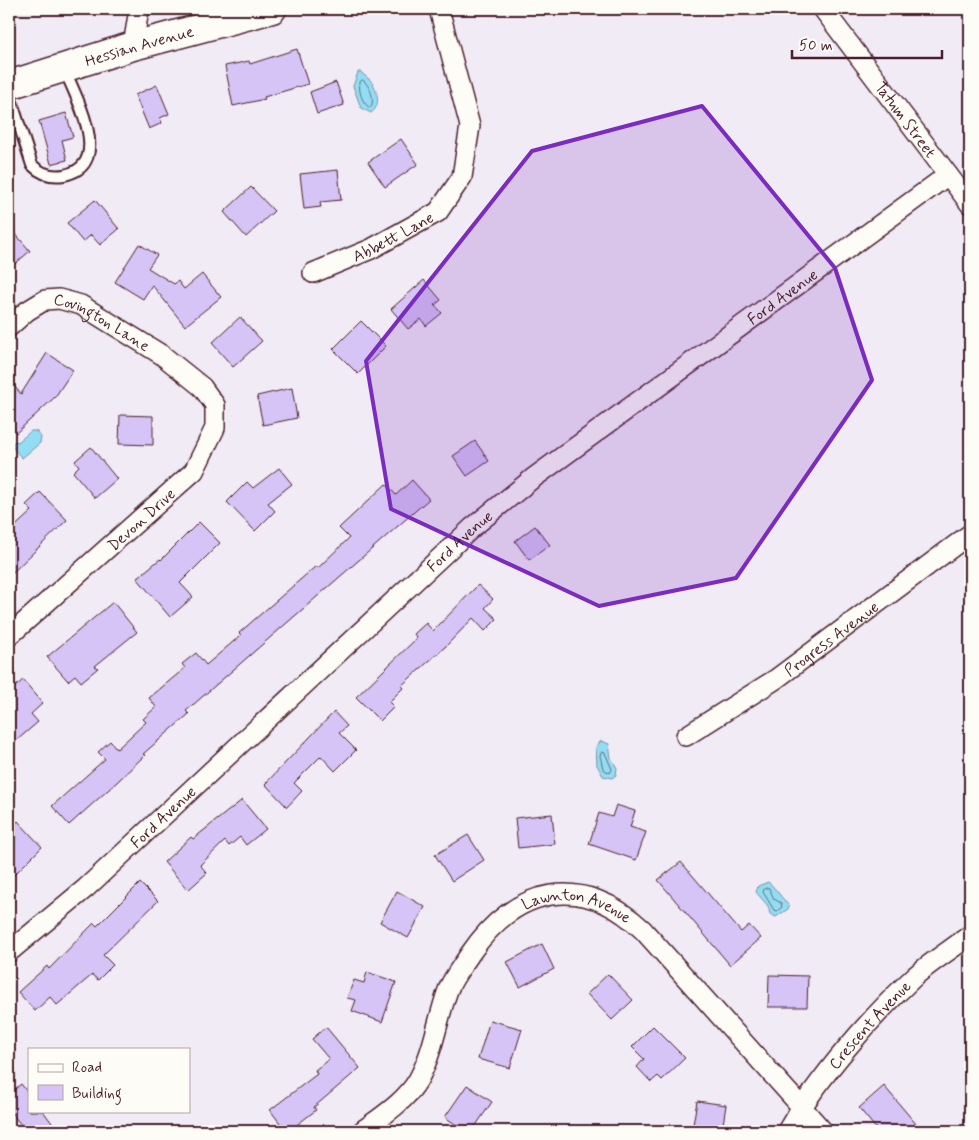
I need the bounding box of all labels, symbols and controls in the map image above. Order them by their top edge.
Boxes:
street label: Hessian Avenue [83,21,196,72]
scale bar [792,28,942,60]
text: 50 m [799,36,833,56]
street label: Tatum Street [869,78,940,162]
street label: Abbett Lane [350,207,438,267]
street label: Ford Avenue [743,265,822,330]
street label: Covington Lane [51,289,154,357]
street label: Devon Drive [104,484,180,556]
street label: Ford Avenue [423,506,498,577]
street label: Progress Avenue [780,597,883,681]
street label: Ford Avenue [126,782,201,853]
street label: Lawnton Avenue [519,885,636,929]
street label: Crescent Avenue [825,976,917,1074]
legend [28,1048,190,1112]
text: Road [72,1058,102,1078]
text: Building [72,1084,122,1105]

